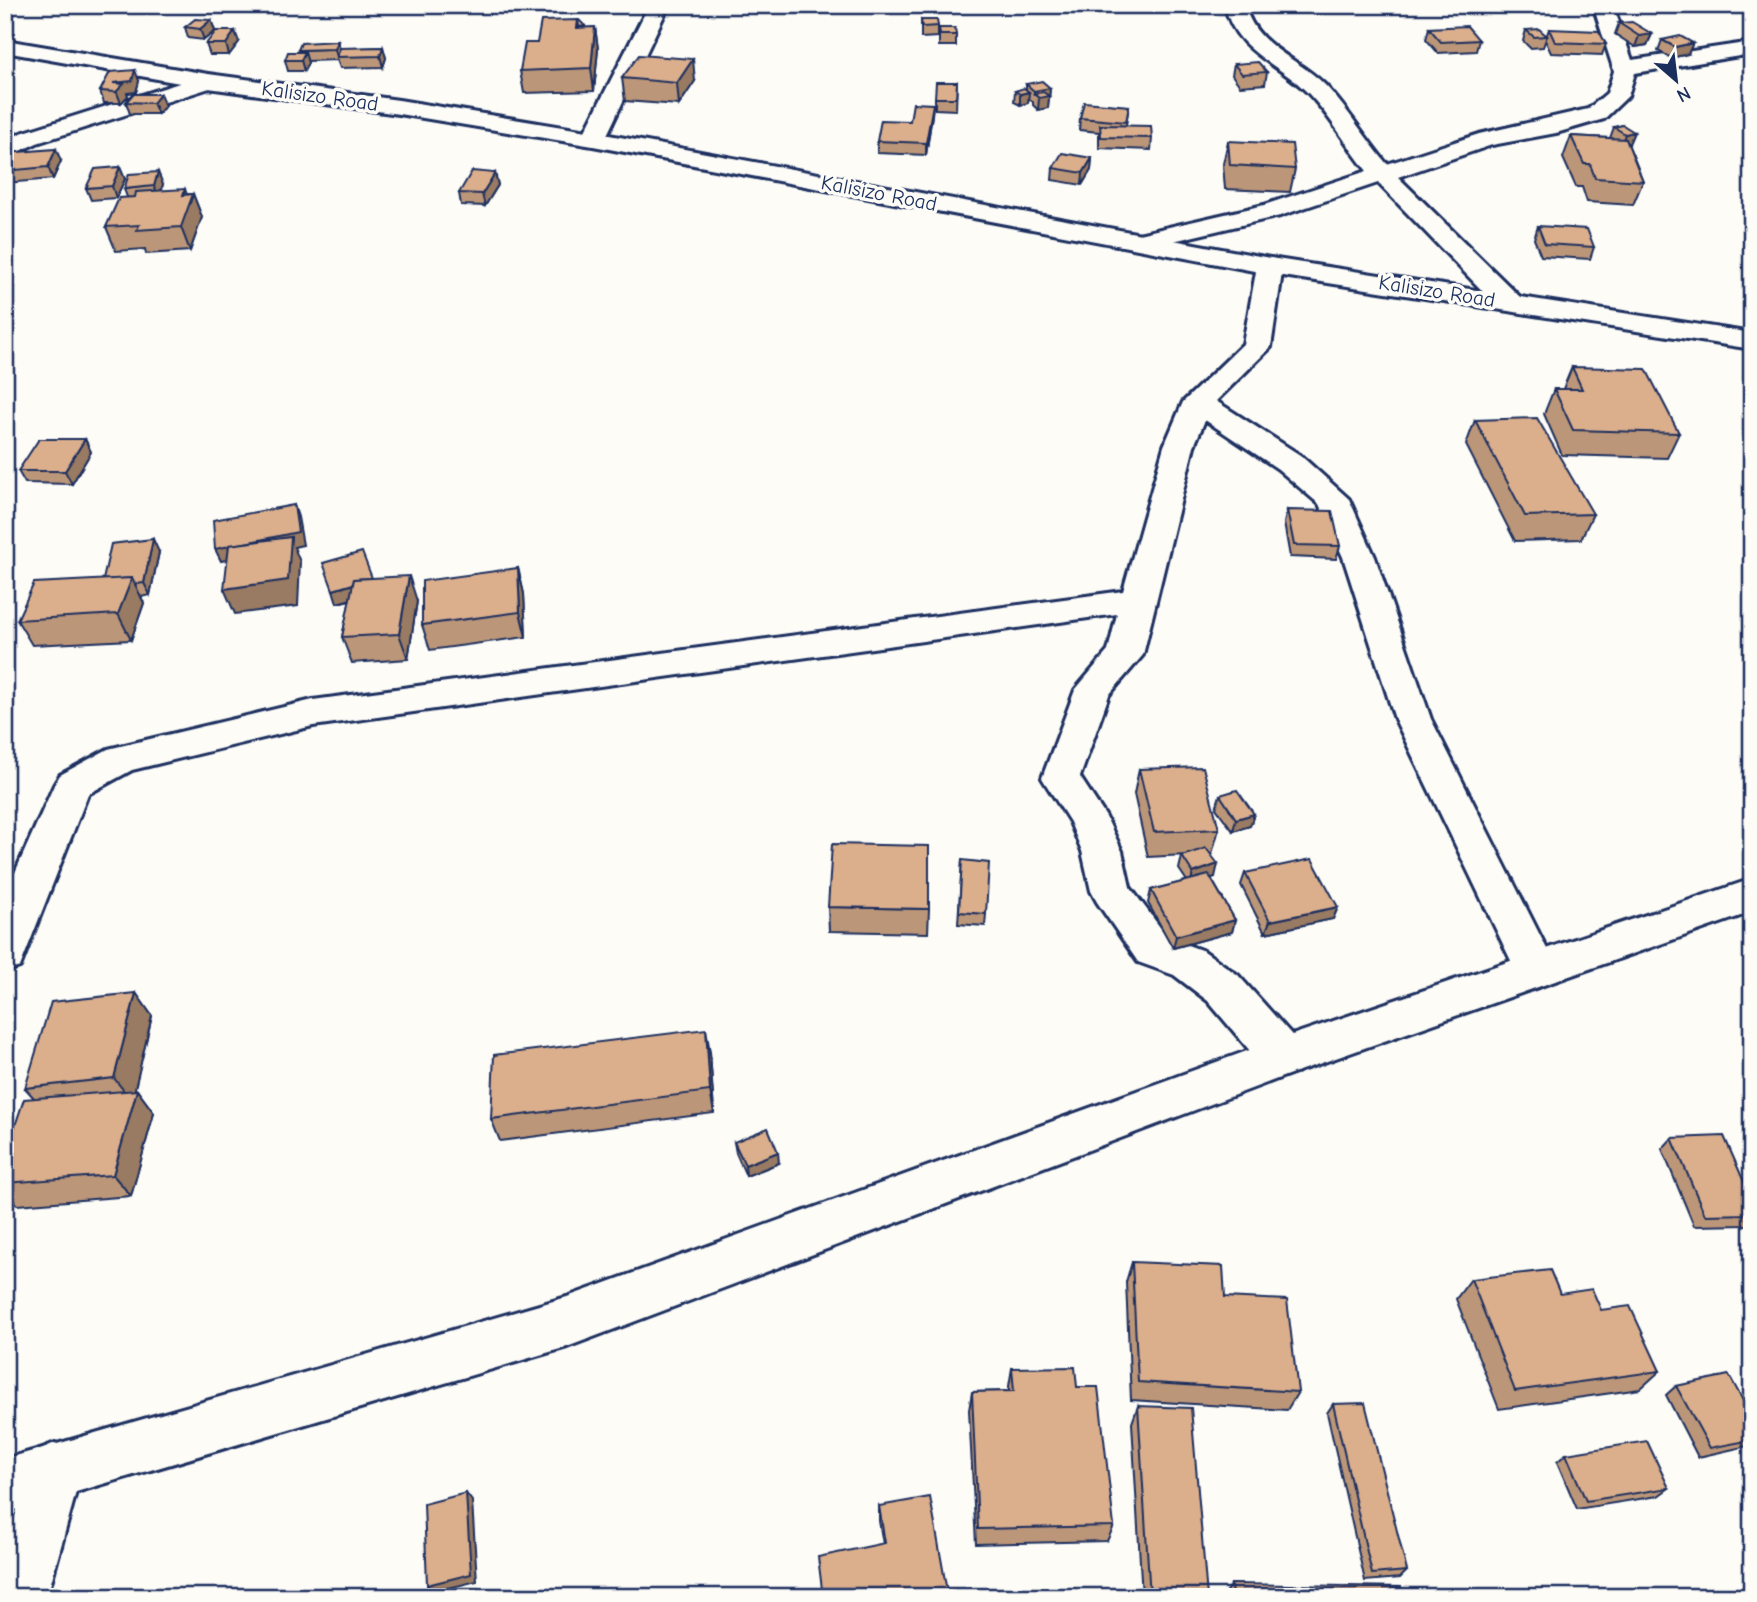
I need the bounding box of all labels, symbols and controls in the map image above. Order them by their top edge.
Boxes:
north arrow [1642,46,1712,116]
street label: Kalisizo Road [260,76,380,116]
text: N [1673,82,1694,107]
street label: Kalisizo Road [819,170,939,216]
street label: Kalisizo Road [1377,270,1497,312]

